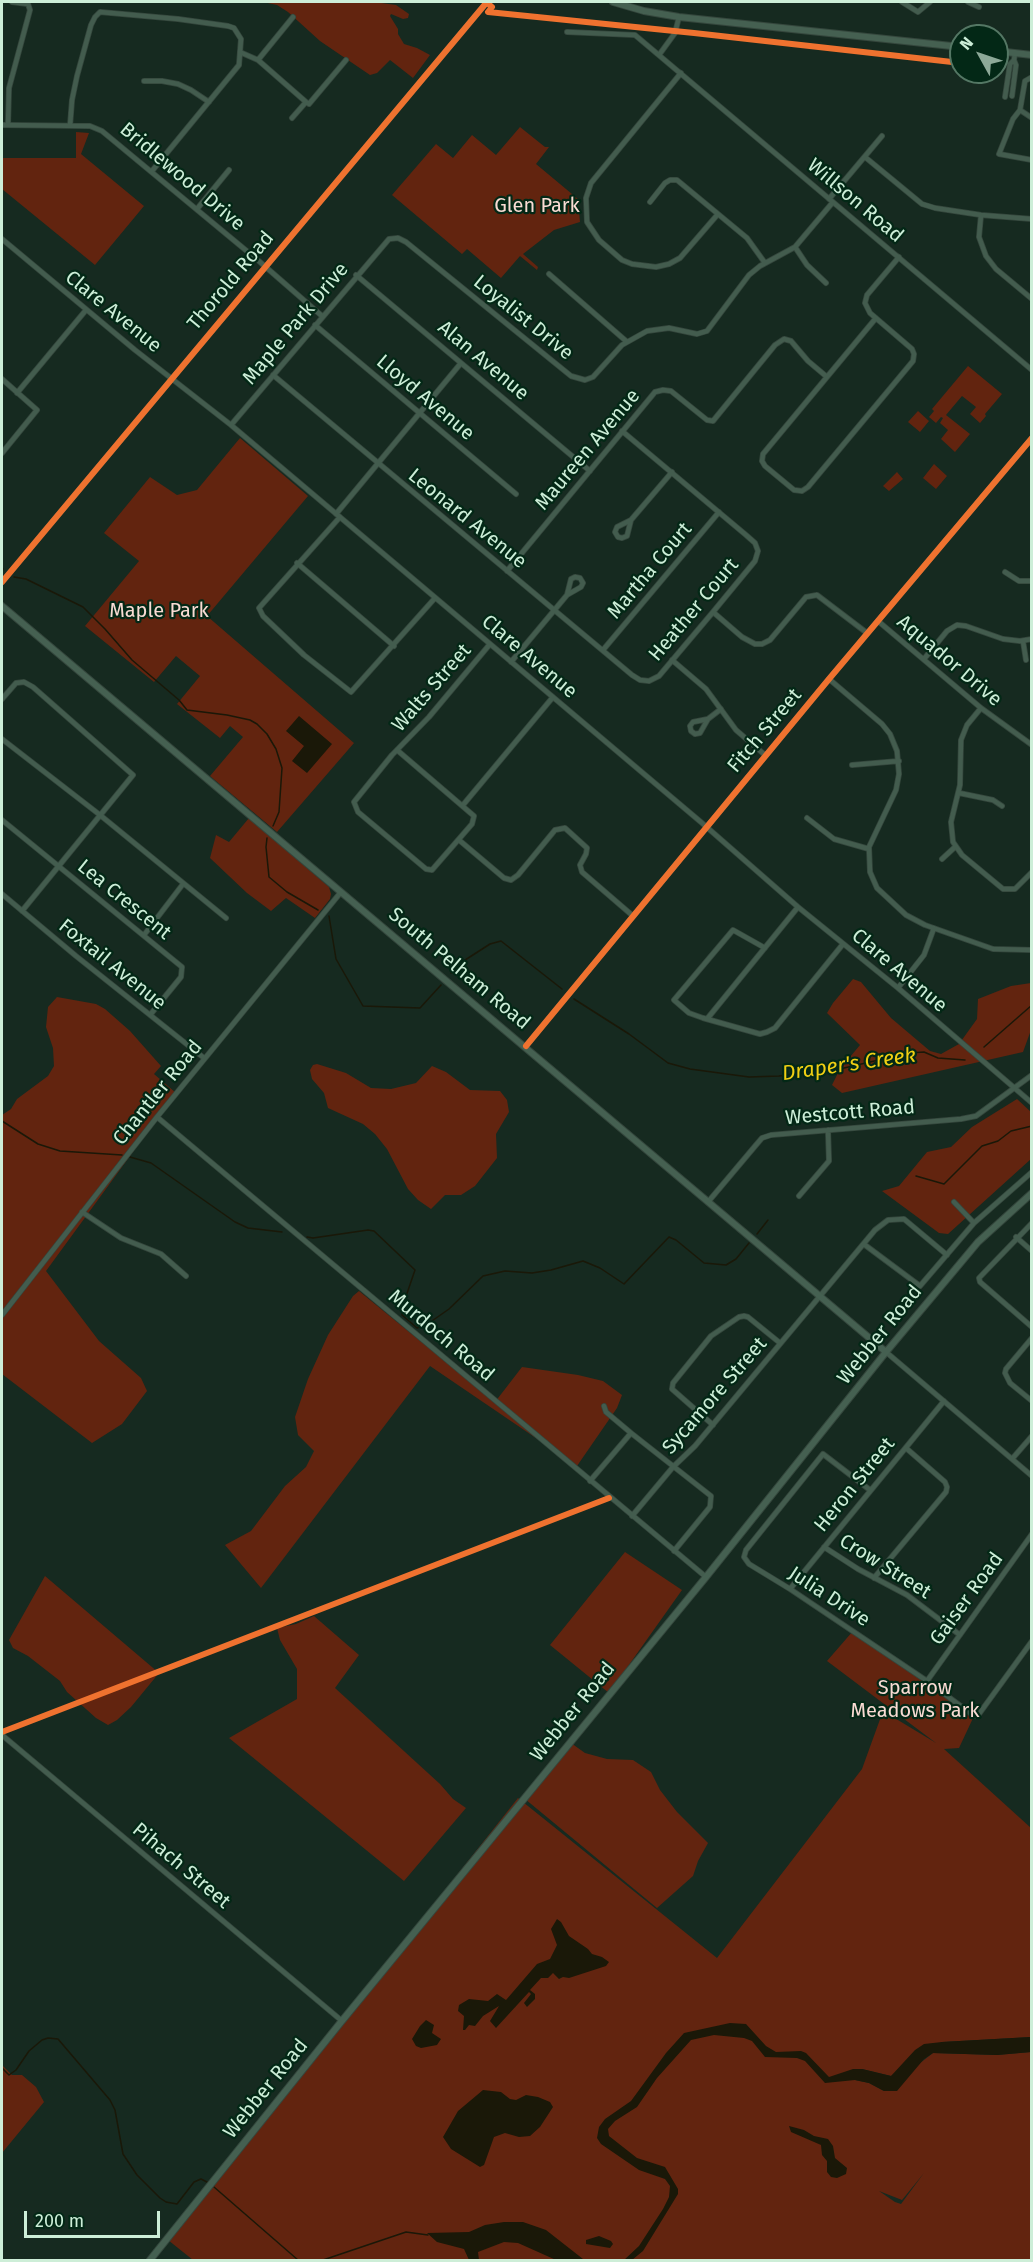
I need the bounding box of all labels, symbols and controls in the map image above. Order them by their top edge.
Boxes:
north arrow [949,24,1009,84]
text: N [956,33,977,54]
street label: Bridlewood Drive [115,118,249,236]
street label: Willson Road [802,154,908,248]
park label: Glen Park [494,194,580,218]
street label: Thorold Road [183,227,279,335]
street label: Maple Park Drive [238,258,354,390]
street label: Clare Avenue [60,266,166,358]
street label: Loyalist Drive [468,270,578,366]
street label: Alan Avenue [433,316,533,406]
street label: Lloyd Avenue [371,350,479,446]
street label: Maureen Avenue [530,385,646,515]
street label: Leonard Avenue [403,464,531,574]
street label: Martha Court [603,518,697,624]
street label: Heather Court [644,554,744,666]
park label: Maple Park [109,599,209,623]
street label: Clare Avenue [476,610,582,704]
street label: Aquador Drive [892,610,1006,712]
street label: Walts Street [387,639,477,737]
street label: Fitch Street [723,684,807,778]
street label: Lea Crescent [72,855,176,945]
street label: South Pelham Road [383,903,535,1035]
street label: Foxtail Avenue [53,914,171,1016]
street label: Clare Avenue [846,924,952,1018]
street label: Chantler Road [108,1036,208,1150]
water label: Draper's Creek [780,1043,918,1087]
street label: Westcott Road [784,1095,916,1131]
street label: Webber Road [833,1280,927,1390]
street label: Murdoch Road [383,1285,499,1387]
street label: Sycamore Street [658,1333,772,1459]
street label: Heron Street [810,1433,900,1537]
street label: Crow Street [835,1529,935,1605]
street label: Gaiser Road [925,1548,1009,1650]
street label: Julia Drive [784,1562,874,1632]
street label: Webber Road [526,1657,620,1767]
park label: Sparrow Meadows Park [850,1676,980,1723]
street label: Pihach Street [127,1818,235,1914]
street label: Webber Road [219,2034,313,2144]
scale bar [27,2199,164,2237]
text: 200 m [35,2210,84,2232]

